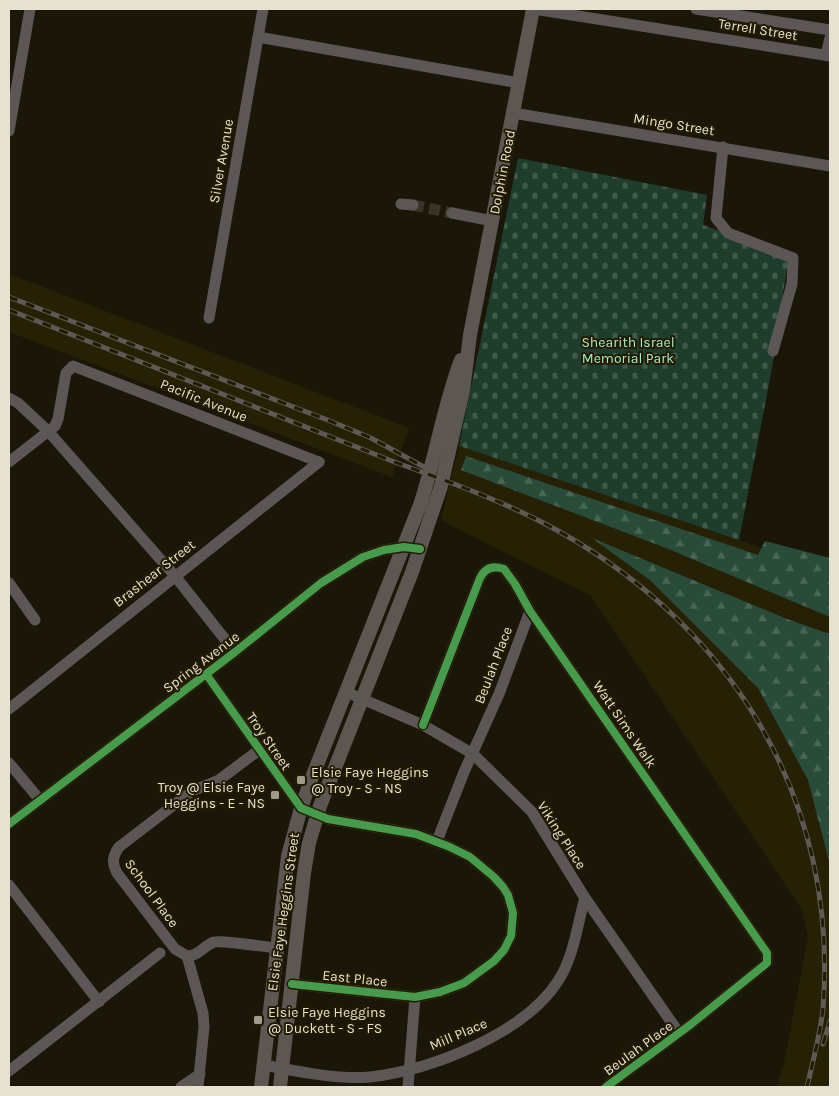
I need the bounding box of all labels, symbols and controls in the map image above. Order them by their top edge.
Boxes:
street label: Terrell Street [717,15,799,44]
street label: Mingo Street [632,110,716,139]
street label: Silver Avenue [206,118,237,205]
street label: Dolphin Road [486,128,519,216]
park label: Shearith Israel Memorial Park [581,334,675,367]
street label: Pacific Avenue [158,375,250,426]
street label: Brashear Street [110,536,199,611]
street label: Beulah Place [471,624,516,706]
street label: Spring Avenue [160,628,243,697]
street label: Watt Sims Walk [589,677,660,771]
street label: Troy Street [242,709,295,774]
place label: Elsie Faye Heggins @ Troy - S - NS [311,764,429,797]
marker: Elsie Faye Heggins @ Troy - S - NS [295,774,307,786]
place label: Troy @ Elsie Faye Heggins - E - NS [158,779,265,812]
marker: Troy @ Elsie Faye Heggins - E - NS [269,789,281,801]
street label: Viking Place [533,798,590,872]
street label: Elsie Faye Heggins Street [264,832,303,992]
street label: School Place [121,856,182,931]
street label: East Place [322,967,388,990]
place label: Elsie Faye Heggins @ Duckett - S - FS [268,1004,386,1037]
marker: Elsie Faye Heggins @ Duckett - S - FS [252,1014,264,1026]
street label: Mill Place [427,1015,490,1054]
street label: Beulah Place [600,1018,676,1079]

